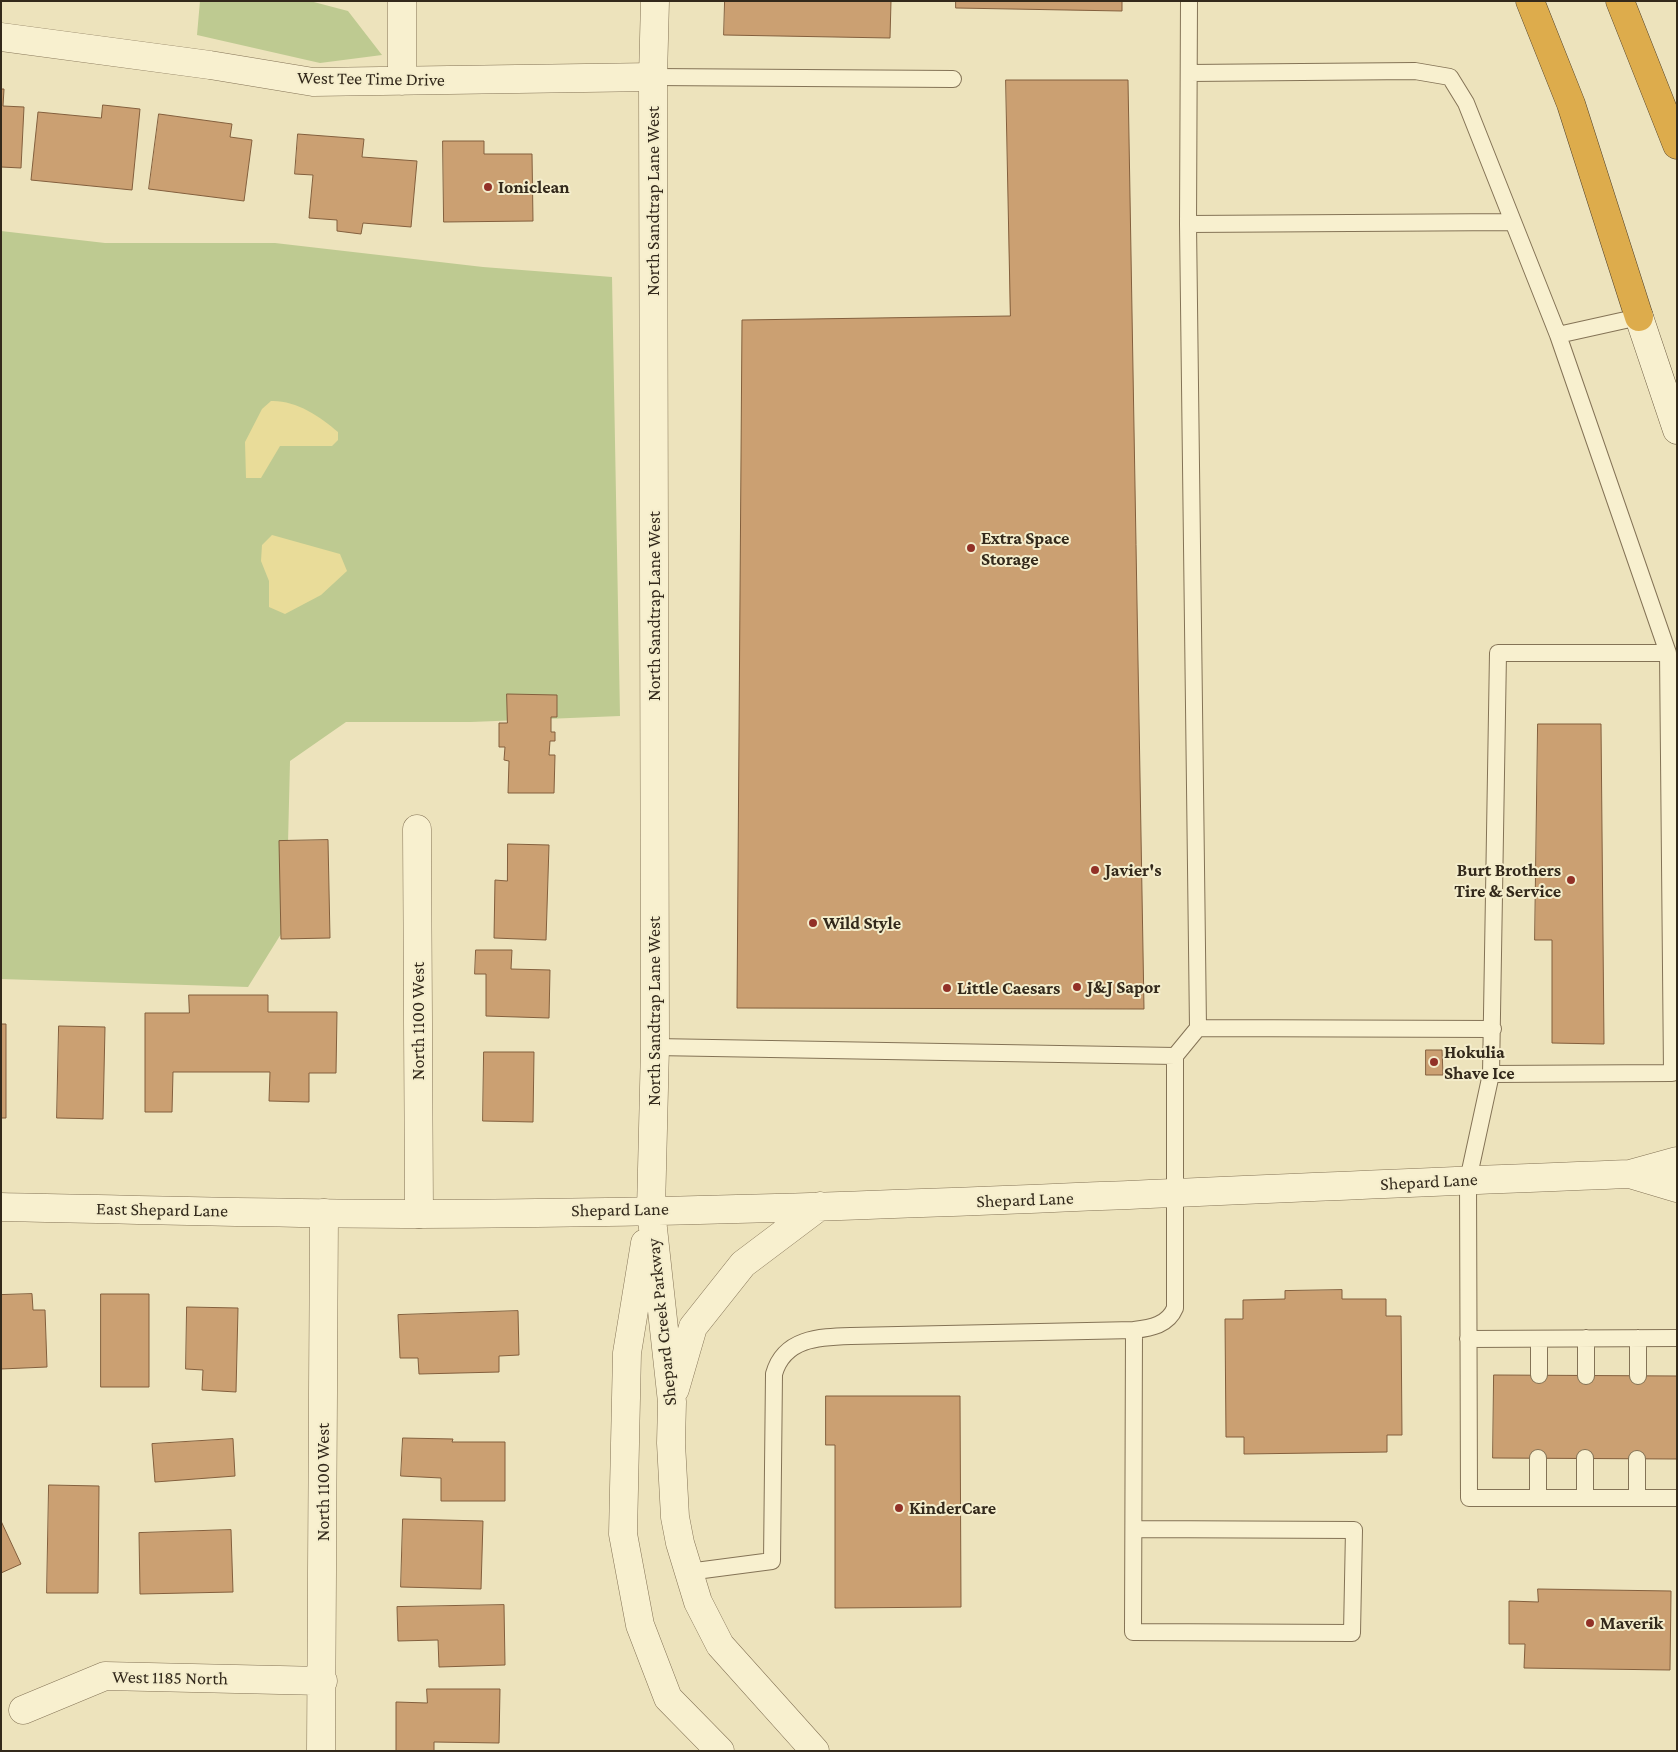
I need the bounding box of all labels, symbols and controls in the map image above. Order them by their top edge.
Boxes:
street label: West Tee Time Drive [297,67,445,91]
street label: North Sandtrap Lane West [642,106,664,296]
place label: Ioniclean [498,176,570,198]
marker: Ioniclean [482,181,494,193]
street label: North Sandtrap Lane West [643,511,665,701]
place label: Extra Space Storage [981,527,1069,570]
marker: Extra Space Storage [965,542,977,554]
place label: Javier's [1105,859,1162,881]
place label: Burt Brothers Tire & Service [1454,859,1561,902]
marker: Javier's [1089,864,1101,876]
marker: Burt Brothers Tire & Service [1565,874,1577,886]
place label: Wild Style [823,912,901,934]
street label: North Sandtrap Lane West [643,916,665,1106]
marker: Wild Style [807,917,819,929]
street label: North 1100 West [407,962,429,1080]
place label: J&J Sapor [1087,976,1160,998]
place label: Little Caesars [957,977,1060,999]
marker: J&J Sapor [1071,981,1083,993]
marker: Little Caesars [941,982,953,994]
place label: Hokulia Shave Ice [1444,1041,1515,1084]
marker: Hokulia Shave Ice [1428,1056,1440,1068]
street label: Shepard Lane [1380,1169,1478,1195]
street label: Shepard Lane [976,1188,1074,1212]
street label: East Shepard Lane [96,1198,228,1222]
street label: Shepard Lane [571,1198,669,1222]
street label: Shepard Creek Parkway [642,1237,682,1407]
street label: North 1100 West [312,1423,334,1541]
place label: KinderCare [909,1497,996,1519]
marker: KinderCare [893,1502,905,1514]
place label: Maverik [1600,1612,1663,1634]
marker: Maverik [1584,1617,1596,1629]
street label: West 1185 North [112,1666,228,1690]

